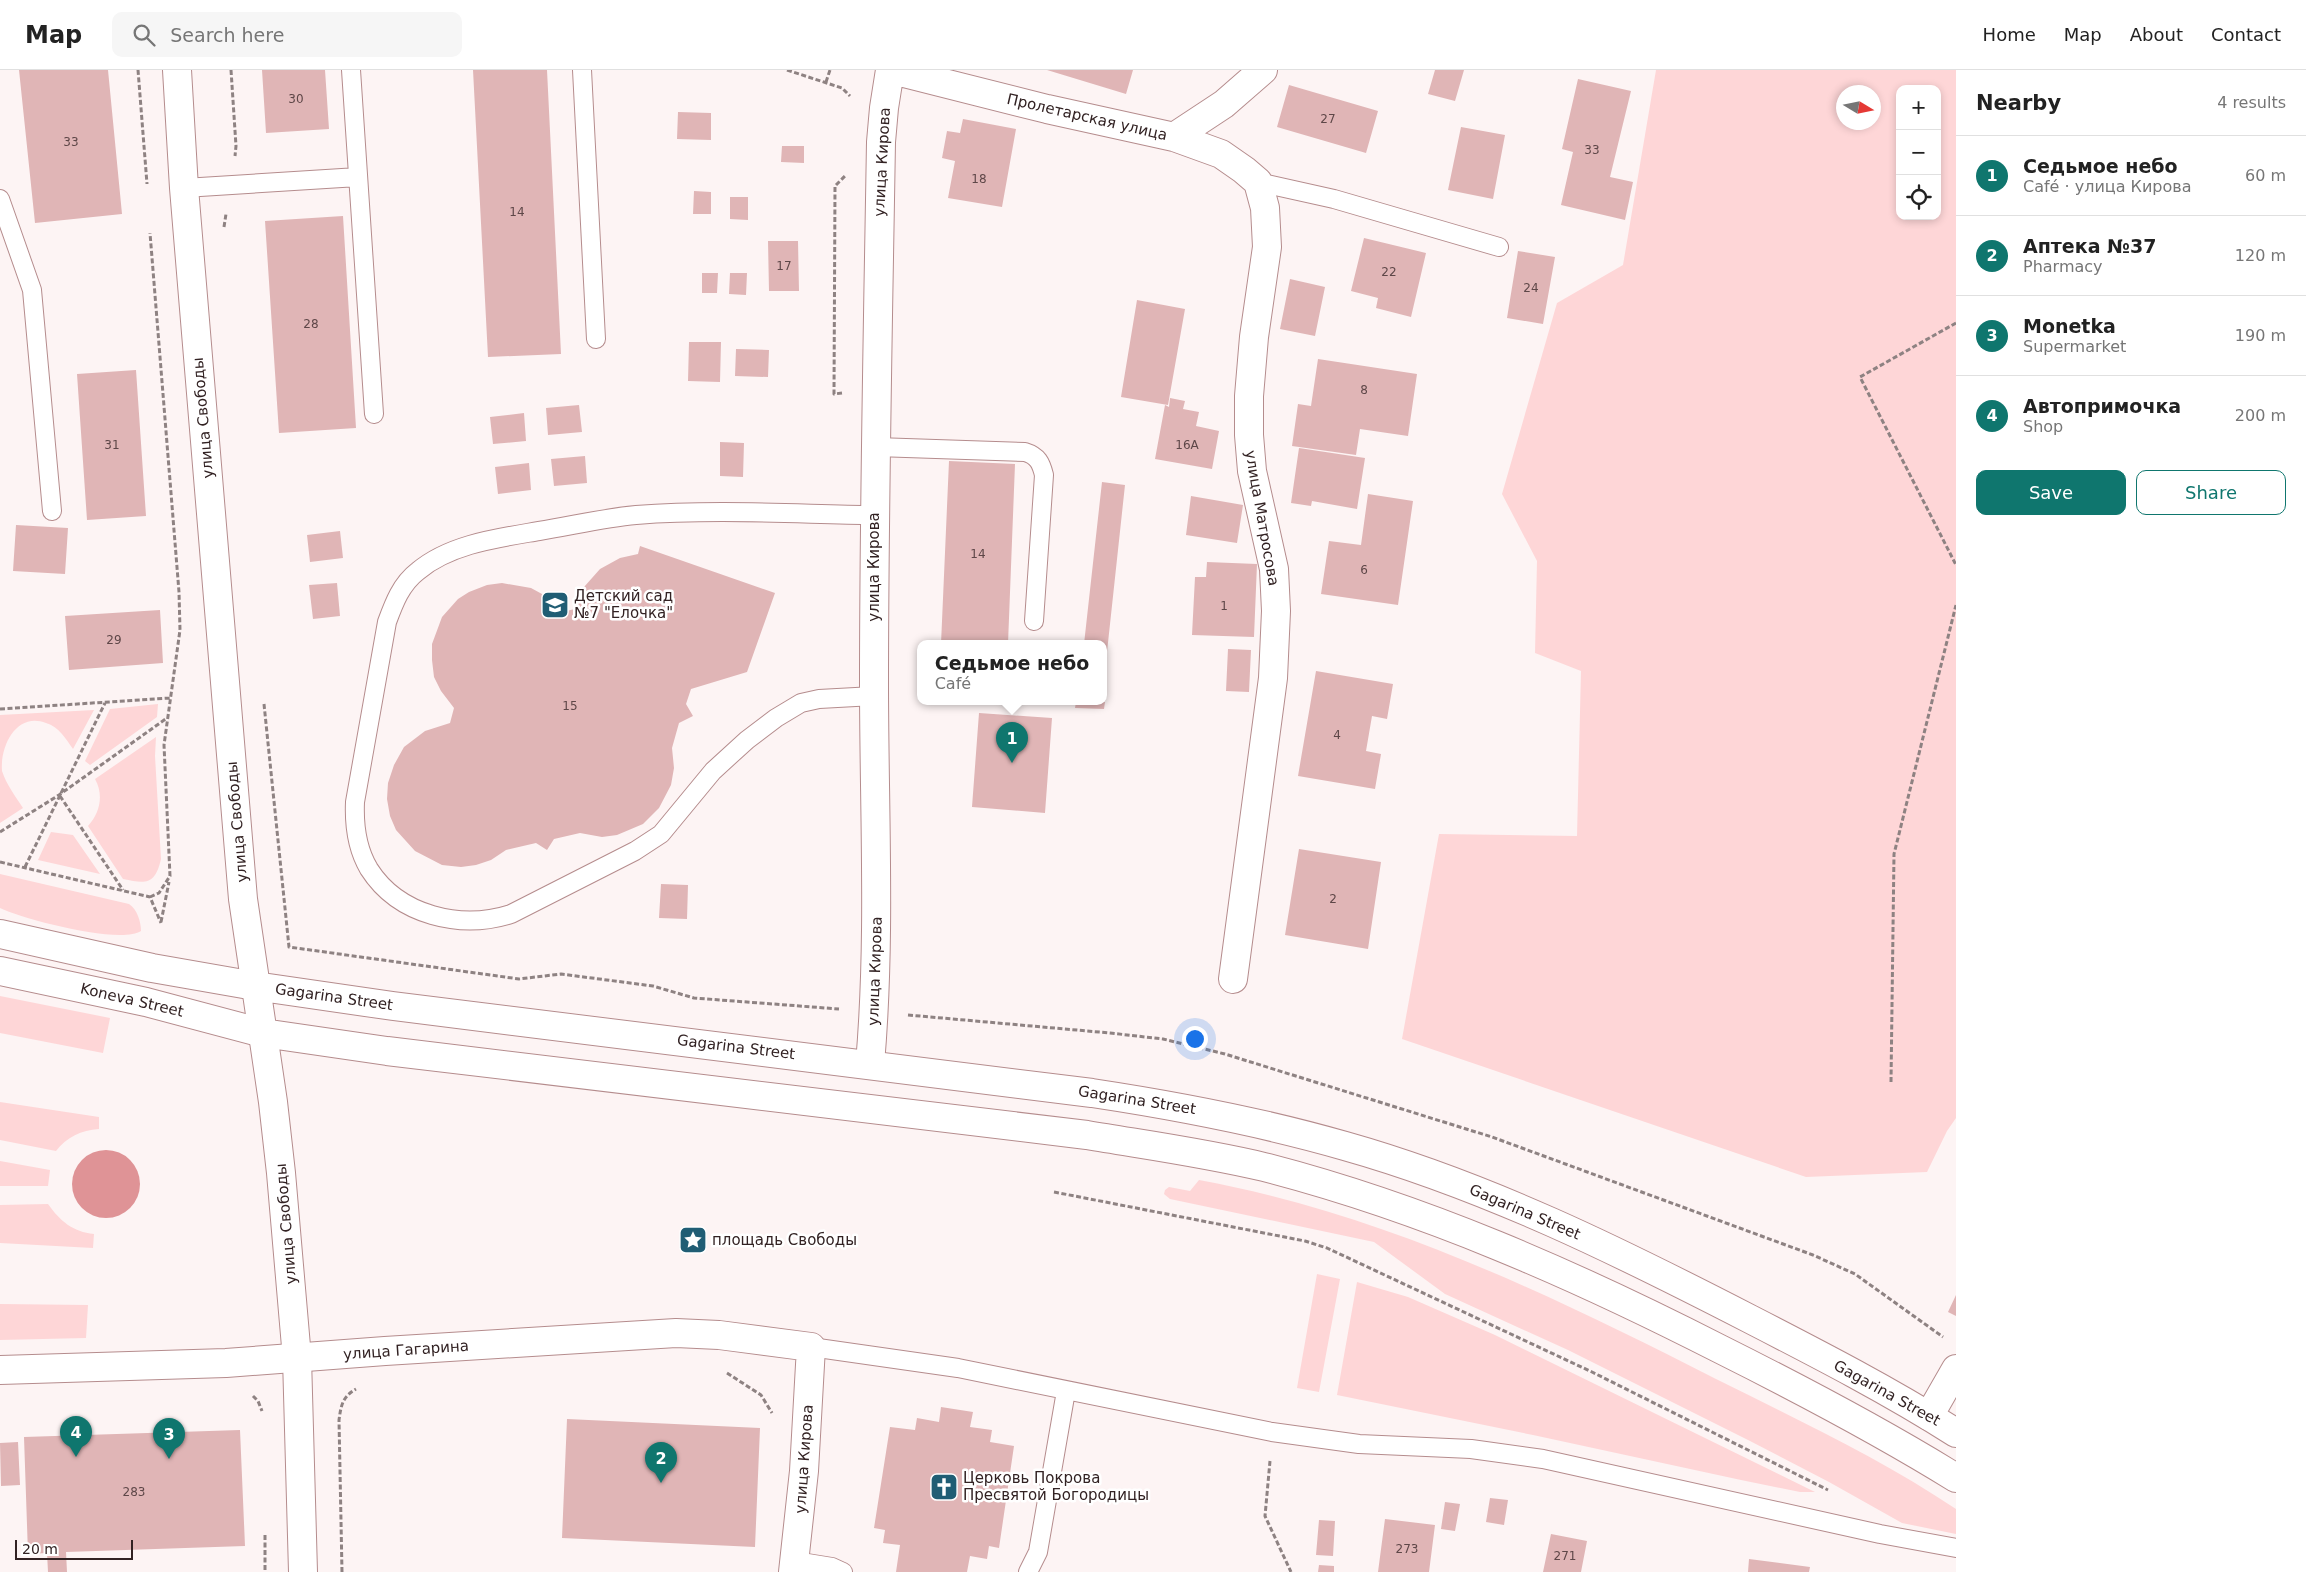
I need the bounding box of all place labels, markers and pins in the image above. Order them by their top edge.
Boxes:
place label: Детский сад №7 "Елочка" [574,587,673,622]
school or university icon: Детский сад №7 "Елочка" [540,590,570,620]
pin: 1 [996,722,1028,763]
place icon: площадь Свободы [678,1225,708,1255]
place label: площадь Свободы [712,1231,857,1249]
pin: 4 [60,1416,92,1457]
pin: 3 [153,1418,185,1459]
pin: 2 [645,1442,677,1483]
place label: Церковь Покрова Пресвятой Богородицы [963,1469,1149,1504]
church icon: Церковь Покрова Пресвятой Богородицы [929,1472,959,1502]

